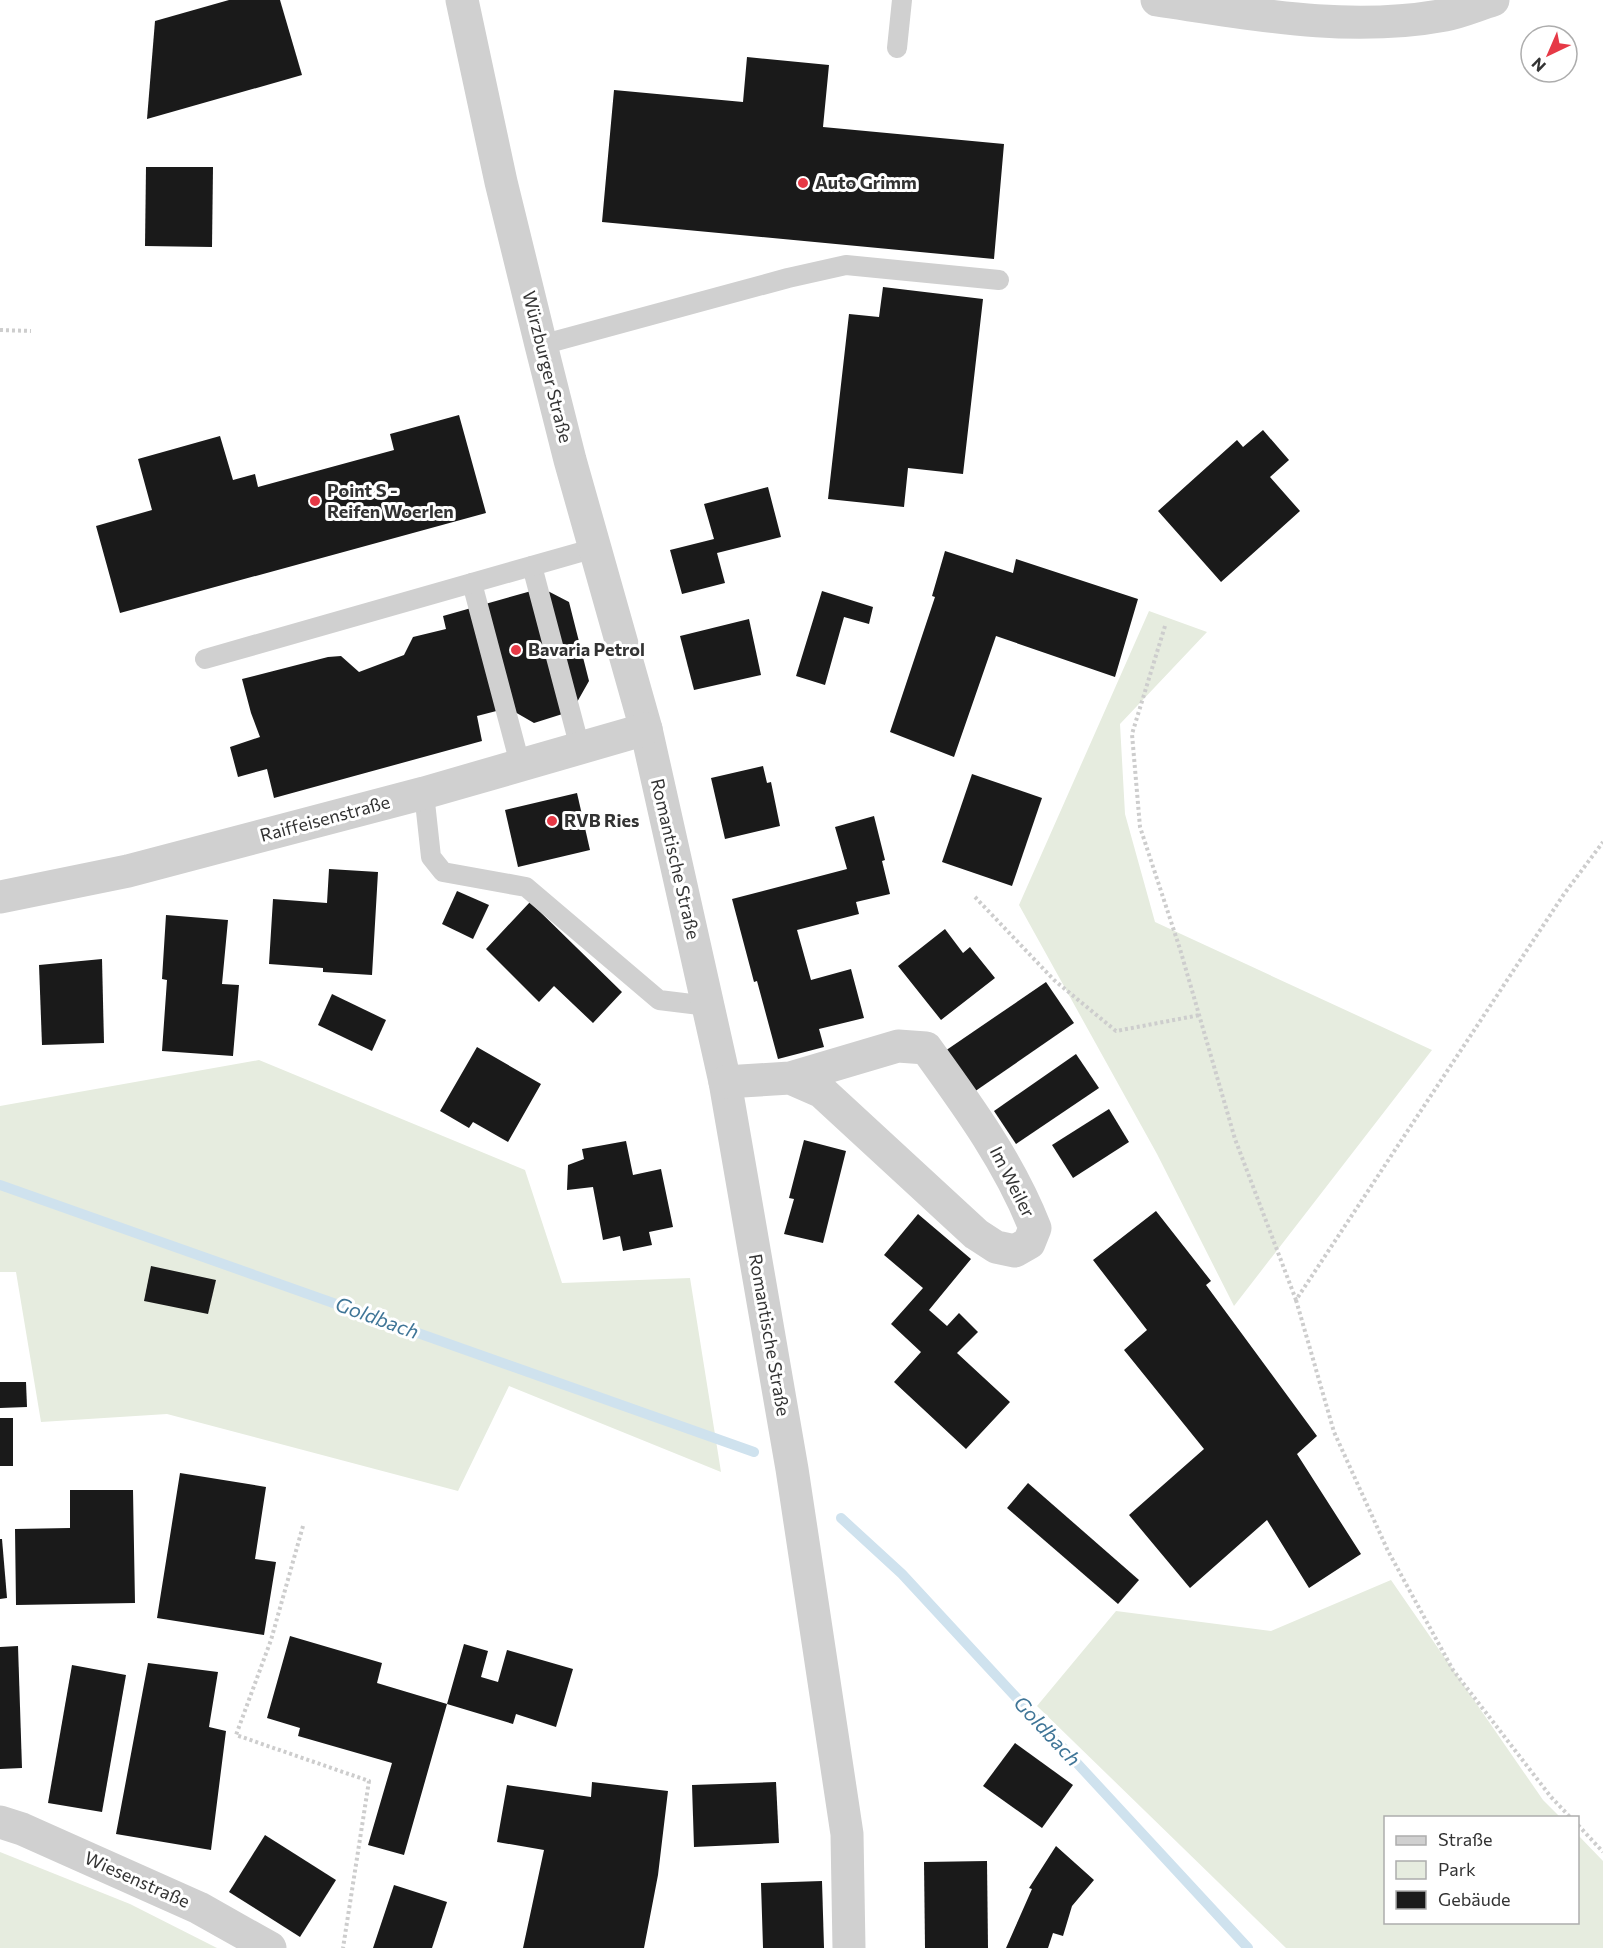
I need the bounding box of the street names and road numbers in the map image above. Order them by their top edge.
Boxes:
street label: Würzburger Straße [518,288,577,445]
street label: Romantische Straße [647,776,705,941]
street label: Raiffeisenstraße [257,790,392,846]
street label: Im Weiler [986,1142,1040,1221]
street label: Romantische Straße [745,1252,795,1418]
street label: Wiesenstraße [81,1846,193,1912]

